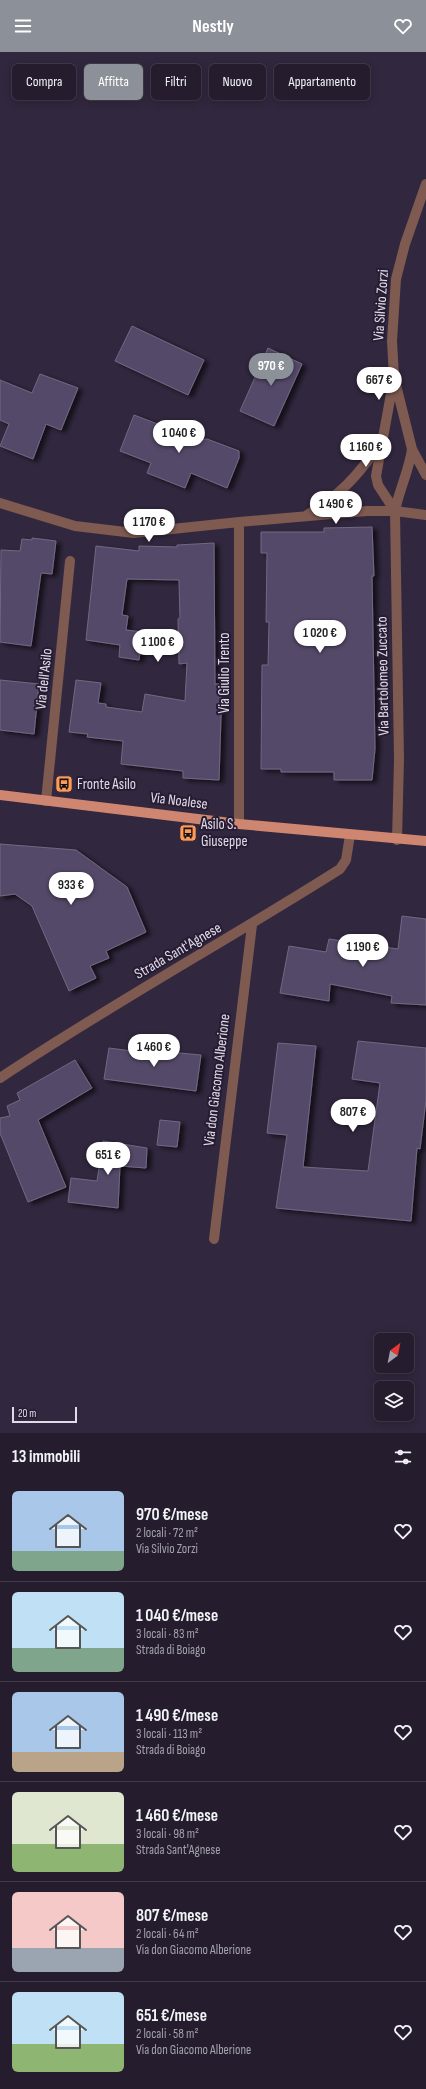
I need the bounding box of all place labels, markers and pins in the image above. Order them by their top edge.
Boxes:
pin: 970 € [243,353,299,387]
pin: 667 € [351,367,407,401]
pin: 1 040 € [142,420,216,454]
pin: 1 160 € [329,434,403,468]
pin: 1 490 € [299,491,373,525]
pin: 1 170 € [112,509,186,543]
pin: 1 020 € [283,620,357,654]
pin: 1 100 € [121,629,195,663]
bus stop icon: Fronte Asilo [54,774,74,794]
place label: Fronte Asilo [77,775,136,794]
place label: Asilo S. Giuseppe [200,815,247,851]
bus stop icon: Asilo S. Giuseppe [178,823,198,843]
pin: 933 € [43,872,99,906]
pin: 1 190 € [326,934,400,968]
pin: 1 460 € [117,1034,191,1068]
pin: 807 € [325,1099,381,1133]
pin: 651 € [80,1142,136,1176]

